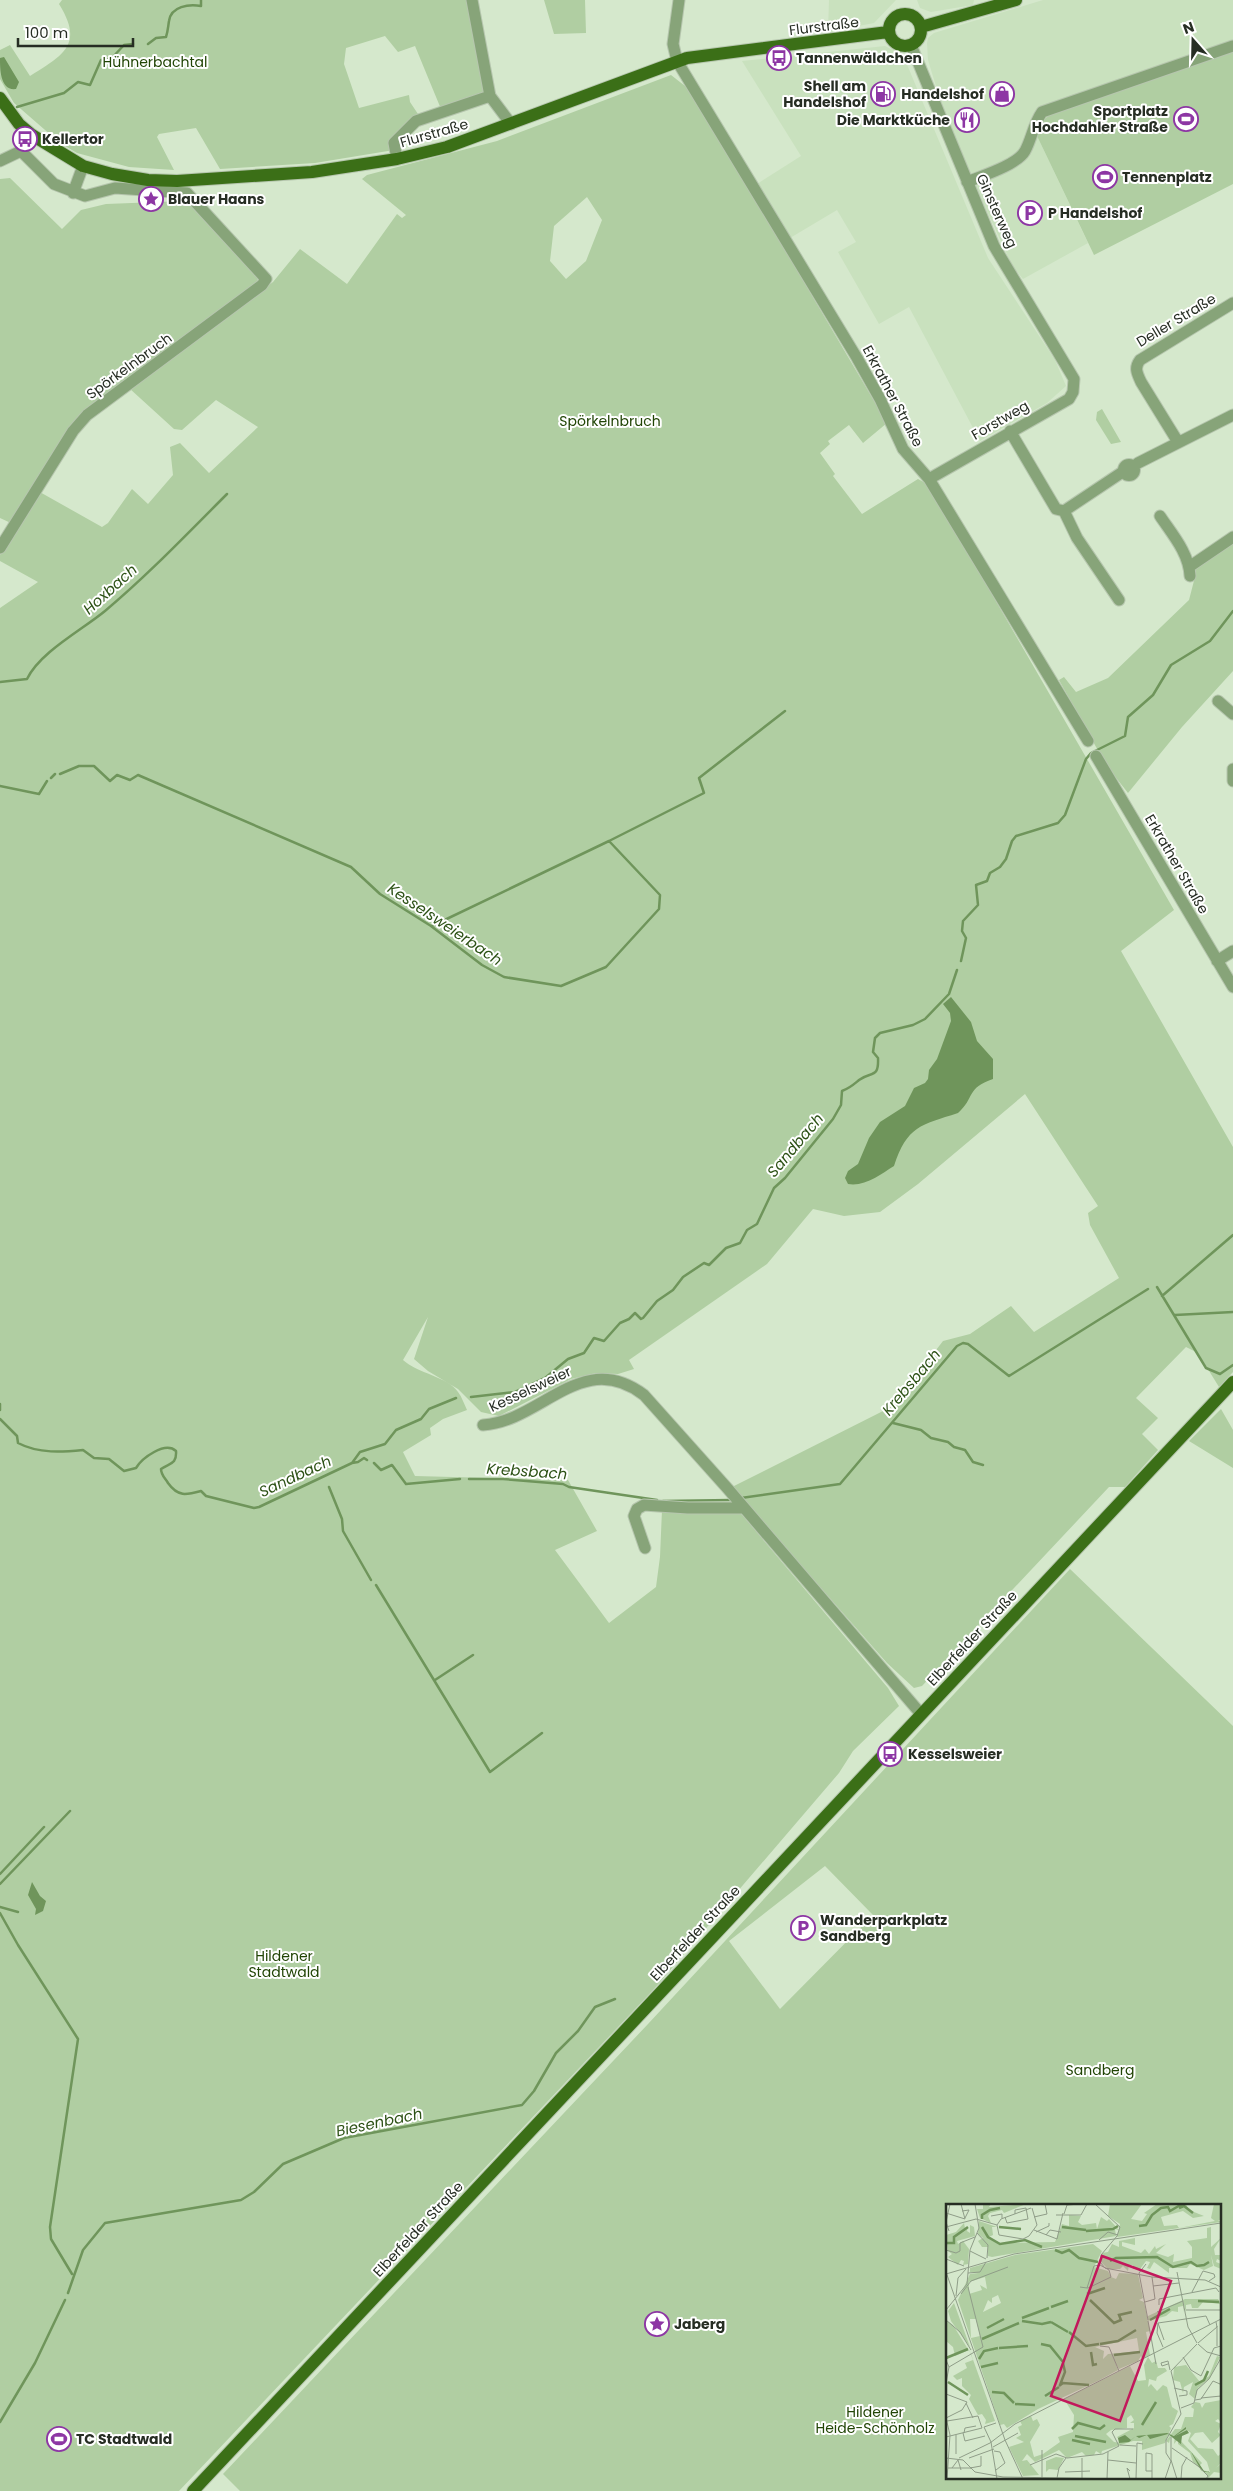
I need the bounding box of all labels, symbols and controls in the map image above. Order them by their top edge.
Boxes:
street label: Flurstraße [788,12,860,40]
scale bar [18,15,132,47]
north arrow [1168,15,1218,65]
text: N [1180,17,1197,39]
text: 100 m [25,22,68,43]
bus stop icon: Tannenwäldchen [766,45,792,71]
place label: Tannenwäldchen [796,48,922,68]
park label: Hühnerbachtal [103,52,207,72]
place label: Shell am Handelshof [783,76,866,112]
fuel station icon: Shell am Handelshof [870,81,896,107]
shop icon: Handelshof [989,81,1015,107]
place label: Handelshof [901,84,984,104]
place label: Sportplatz Hochdahler Straße [1032,101,1168,137]
sports icon: Sportplatz Hochdahler Straße [1173,106,1199,132]
restaurant icon: Die Marktküche [954,107,980,133]
place label: Die Marktküche [837,110,950,130]
street label: Flurstraße [398,114,471,152]
bus stop icon: Kellertor [12,126,38,152]
place label: Kellertor [42,129,104,149]
sports icon: Tennenplatz [1092,164,1118,190]
place label: Tennenplatz [1122,167,1212,187]
street label: Ginsterweg [972,171,1022,251]
place icon: Blauer Haans [138,186,164,212]
place label: Blauer Haans [168,189,265,209]
parking icon: P Handelshof [1017,200,1043,226]
place label: P Handelshof [1048,203,1142,223]
street label: Deller Straße [1133,288,1220,352]
street label: Spörkelnbruch [82,328,176,404]
street label: Erkrather Straße [858,342,928,451]
street label: Forstweg [968,396,1032,444]
park label: Spörkelnbruch [559,411,661,431]
water label: Hoxbach [78,559,142,619]
street label: Erkrather Straße [1140,810,1214,918]
water label: Kesselsweierbach [384,878,506,970]
water label: Sandbach [762,1109,828,1181]
water label: Krebsbach [877,1344,945,1420]
street label: Kesselsweier [486,1361,574,1417]
water label: Sandbach [255,1450,335,1502]
water label: Krebsbach [486,1458,568,1484]
street label: Elberfelder Straße [922,1586,1022,1690]
bus stop icon: Kesselsweier [877,1741,903,1767]
place label: Kesselsweier [908,1744,1002,1764]
street label: Elberfelder Straße [645,1881,745,1985]
place label: Wanderparkplatz Sandberg [820,1910,947,1946]
parking icon: Wanderparkplatz Sandberg [790,1915,816,1941]
park label: Hildener Stadtwald [248,1946,320,1982]
park label: Sandberg [1066,2060,1134,2080]
water label: Biesenbach [334,2103,424,2141]
street label: Elberfelder Straße [368,2177,468,2281]
inset map [946,2204,1220,2478]
place icon: Jaberg [644,2311,670,2337]
place label: Jaberg [674,2314,725,2334]
park label: Hildener Heide-Schönholz [816,2402,935,2438]
sports icon: TC Stadtwald [46,2426,72,2452]
place label: TC Stadtwald [76,2429,172,2449]

